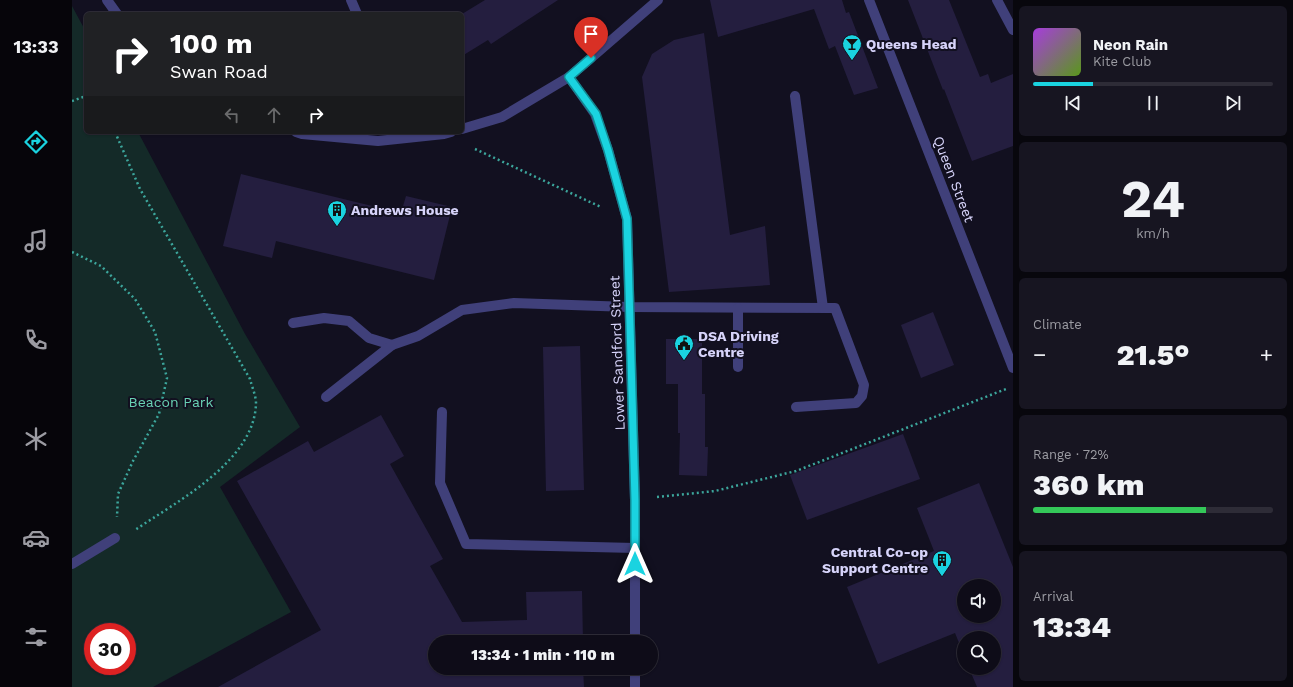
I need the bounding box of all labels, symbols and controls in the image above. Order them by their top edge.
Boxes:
pin [574,17,608,58]
icon: arrive [580,23,602,45]
text: 100 m [170,27,253,60]
icon: right [104,28,156,80]
bar icon: Queens Head [841,33,863,61]
text: 13:33 [13,36,59,57]
place label: Queens Head [866,36,957,52]
text: Neon Rain [1093,36,1168,54]
text: Kite Club [1093,54,1151,69]
text: Swan Road [170,61,268,82]
icon: previous [1062,92,1084,114]
icon: pause [1142,92,1164,114]
icon: next [1222,92,1244,114]
icon: left [221,104,243,126]
icon: ahead [263,104,285,126]
icon: right [305,104,327,126]
icon: directions [22,128,50,156]
street label: Queen Street [930,134,978,224]
text: 24 [1121,169,1185,230]
building icon: Andrews House [326,199,348,227]
place label: Andrews House [351,202,459,218]
text: km/h [1136,226,1170,241]
icon: music [22,227,50,255]
street label: Lower Sandford Street [606,275,628,431]
text: Climate [1033,317,1082,332]
icon: phone [22,326,50,354]
place label: DSA Driving Centre [698,328,779,360]
public building icon: DSA Driving Centre [673,333,695,361]
text: 21.5° [1116,337,1190,372]
text: − [1033,342,1046,367]
text: + [1260,342,1273,367]
park label: Beacon Park [129,394,214,410]
icon: climate [22,425,50,453]
text: Range · 72% [1033,447,1109,462]
text: 360 km [1033,467,1144,502]
icon: car [22,524,50,552]
position arrow [614,543,656,585]
place label: Central Co-op Support Centre [822,544,928,576]
building icon: Central Co-op Support Centre [931,549,953,577]
map controls [957,579,1001,675]
button: sound [957,579,1001,623]
text: Arrival [1033,589,1074,604]
text: 13:34 [1033,609,1111,644]
icon: filters [22,623,50,651]
speed limit sign: 30 [84,623,136,675]
button: search [957,631,1001,675]
text: 13:34 · 1 min · 110 m [471,646,615,664]

